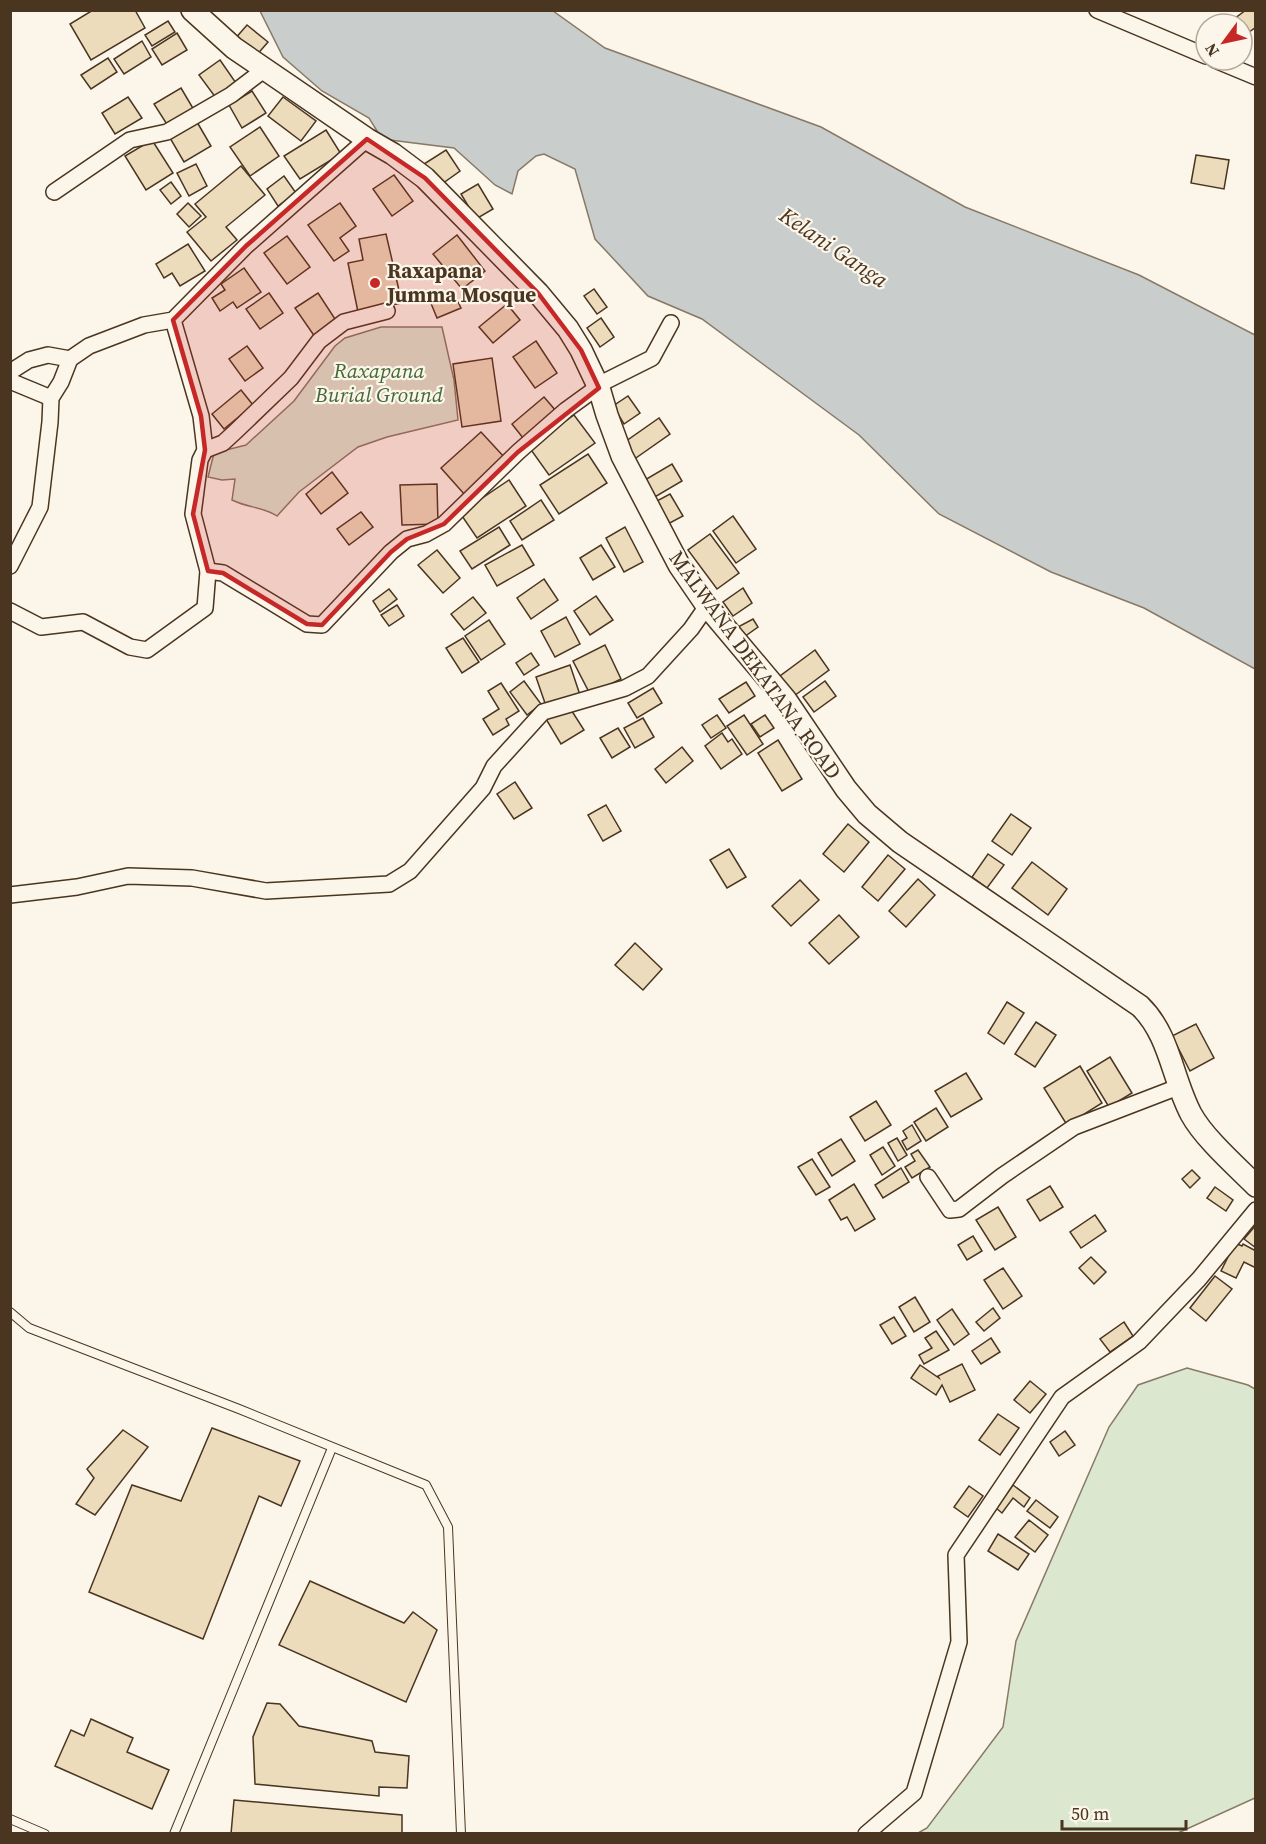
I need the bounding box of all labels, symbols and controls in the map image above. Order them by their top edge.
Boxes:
north arrow [1194,12,1254,72]
text: N [1199,39,1224,61]
water label: Kelani Ganga [773,199,895,295]
place label: Raxapana Jumma Mosque [385,256,536,309]
marker: Raxapana Jumma Mosque [368,276,382,290]
park label: Raxapana Burial Ground [314,356,443,409]
street label: MALWANA DEKATANA ROAD [662,544,848,785]
scale bar [1062,1793,1186,1831]
text: 50 m [1071,1801,1109,1826]

